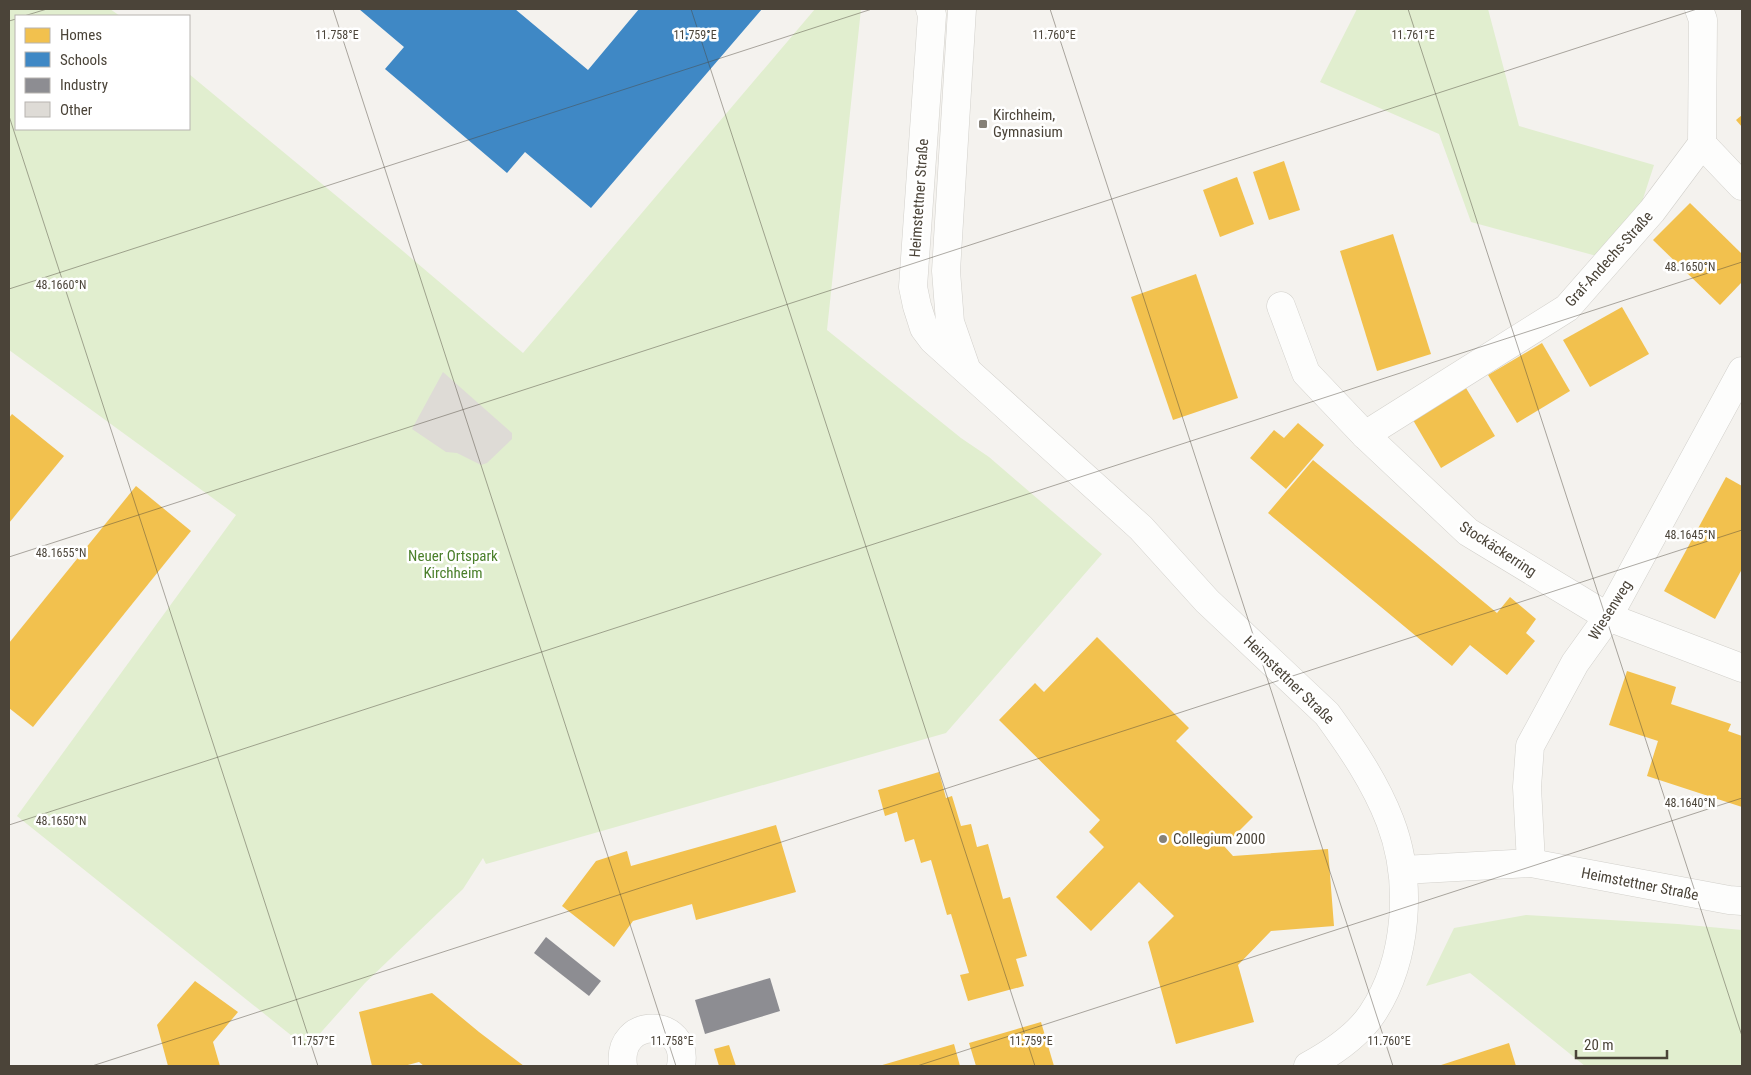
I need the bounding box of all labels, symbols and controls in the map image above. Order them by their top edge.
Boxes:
legend [15,15,190,130]
text: Homes [60,26,102,44]
text: 11.758°E [315,28,359,42]
text: 11.759°E [673,28,717,42]
text: 11.760°E [1032,28,1076,42]
text: 11.761°E [1391,28,1435,42]
text: Schools [60,51,107,69]
text: Industry [60,76,108,94]
text: Other [60,101,93,119]
place label: Kirchheim, Gymnasium [993,106,1063,141]
marker: Kirchheim, Gymnasium [977,118,989,130]
street label: Heimstettner Straße [906,138,932,258]
street label: Graf-Andechs-Straße [1561,207,1657,311]
text: 48.1650°N [1665,260,1715,274]
text: 48.1660°N [36,278,86,292]
street label: Stockäckerring [1456,517,1540,581]
text: 48.1645°N [1665,528,1715,542]
text: 48.1655°N [36,546,86,560]
park label: Neuer Ortspark Kirchheim [408,547,498,582]
street label: Wiesenweg [1585,577,1635,643]
street label: Heimstettner Straße [1240,632,1338,728]
text: 48.1640°N [1665,796,1715,810]
text: 48.1650°N [36,814,86,828]
place label: Collegium 2000 [1173,830,1265,848]
marker: Collegium 2000 [1157,833,1169,845]
street label: Heimstettner Straße [1580,864,1700,904]
scale bar [1576,1028,1667,1060]
text: 11.757°E [291,1034,335,1048]
text: 11.758°E [650,1034,694,1048]
text: 11.759°E [1009,1034,1053,1048]
text: 11.760°E [1367,1034,1411,1048]
text: 20 m [1584,1036,1614,1054]

